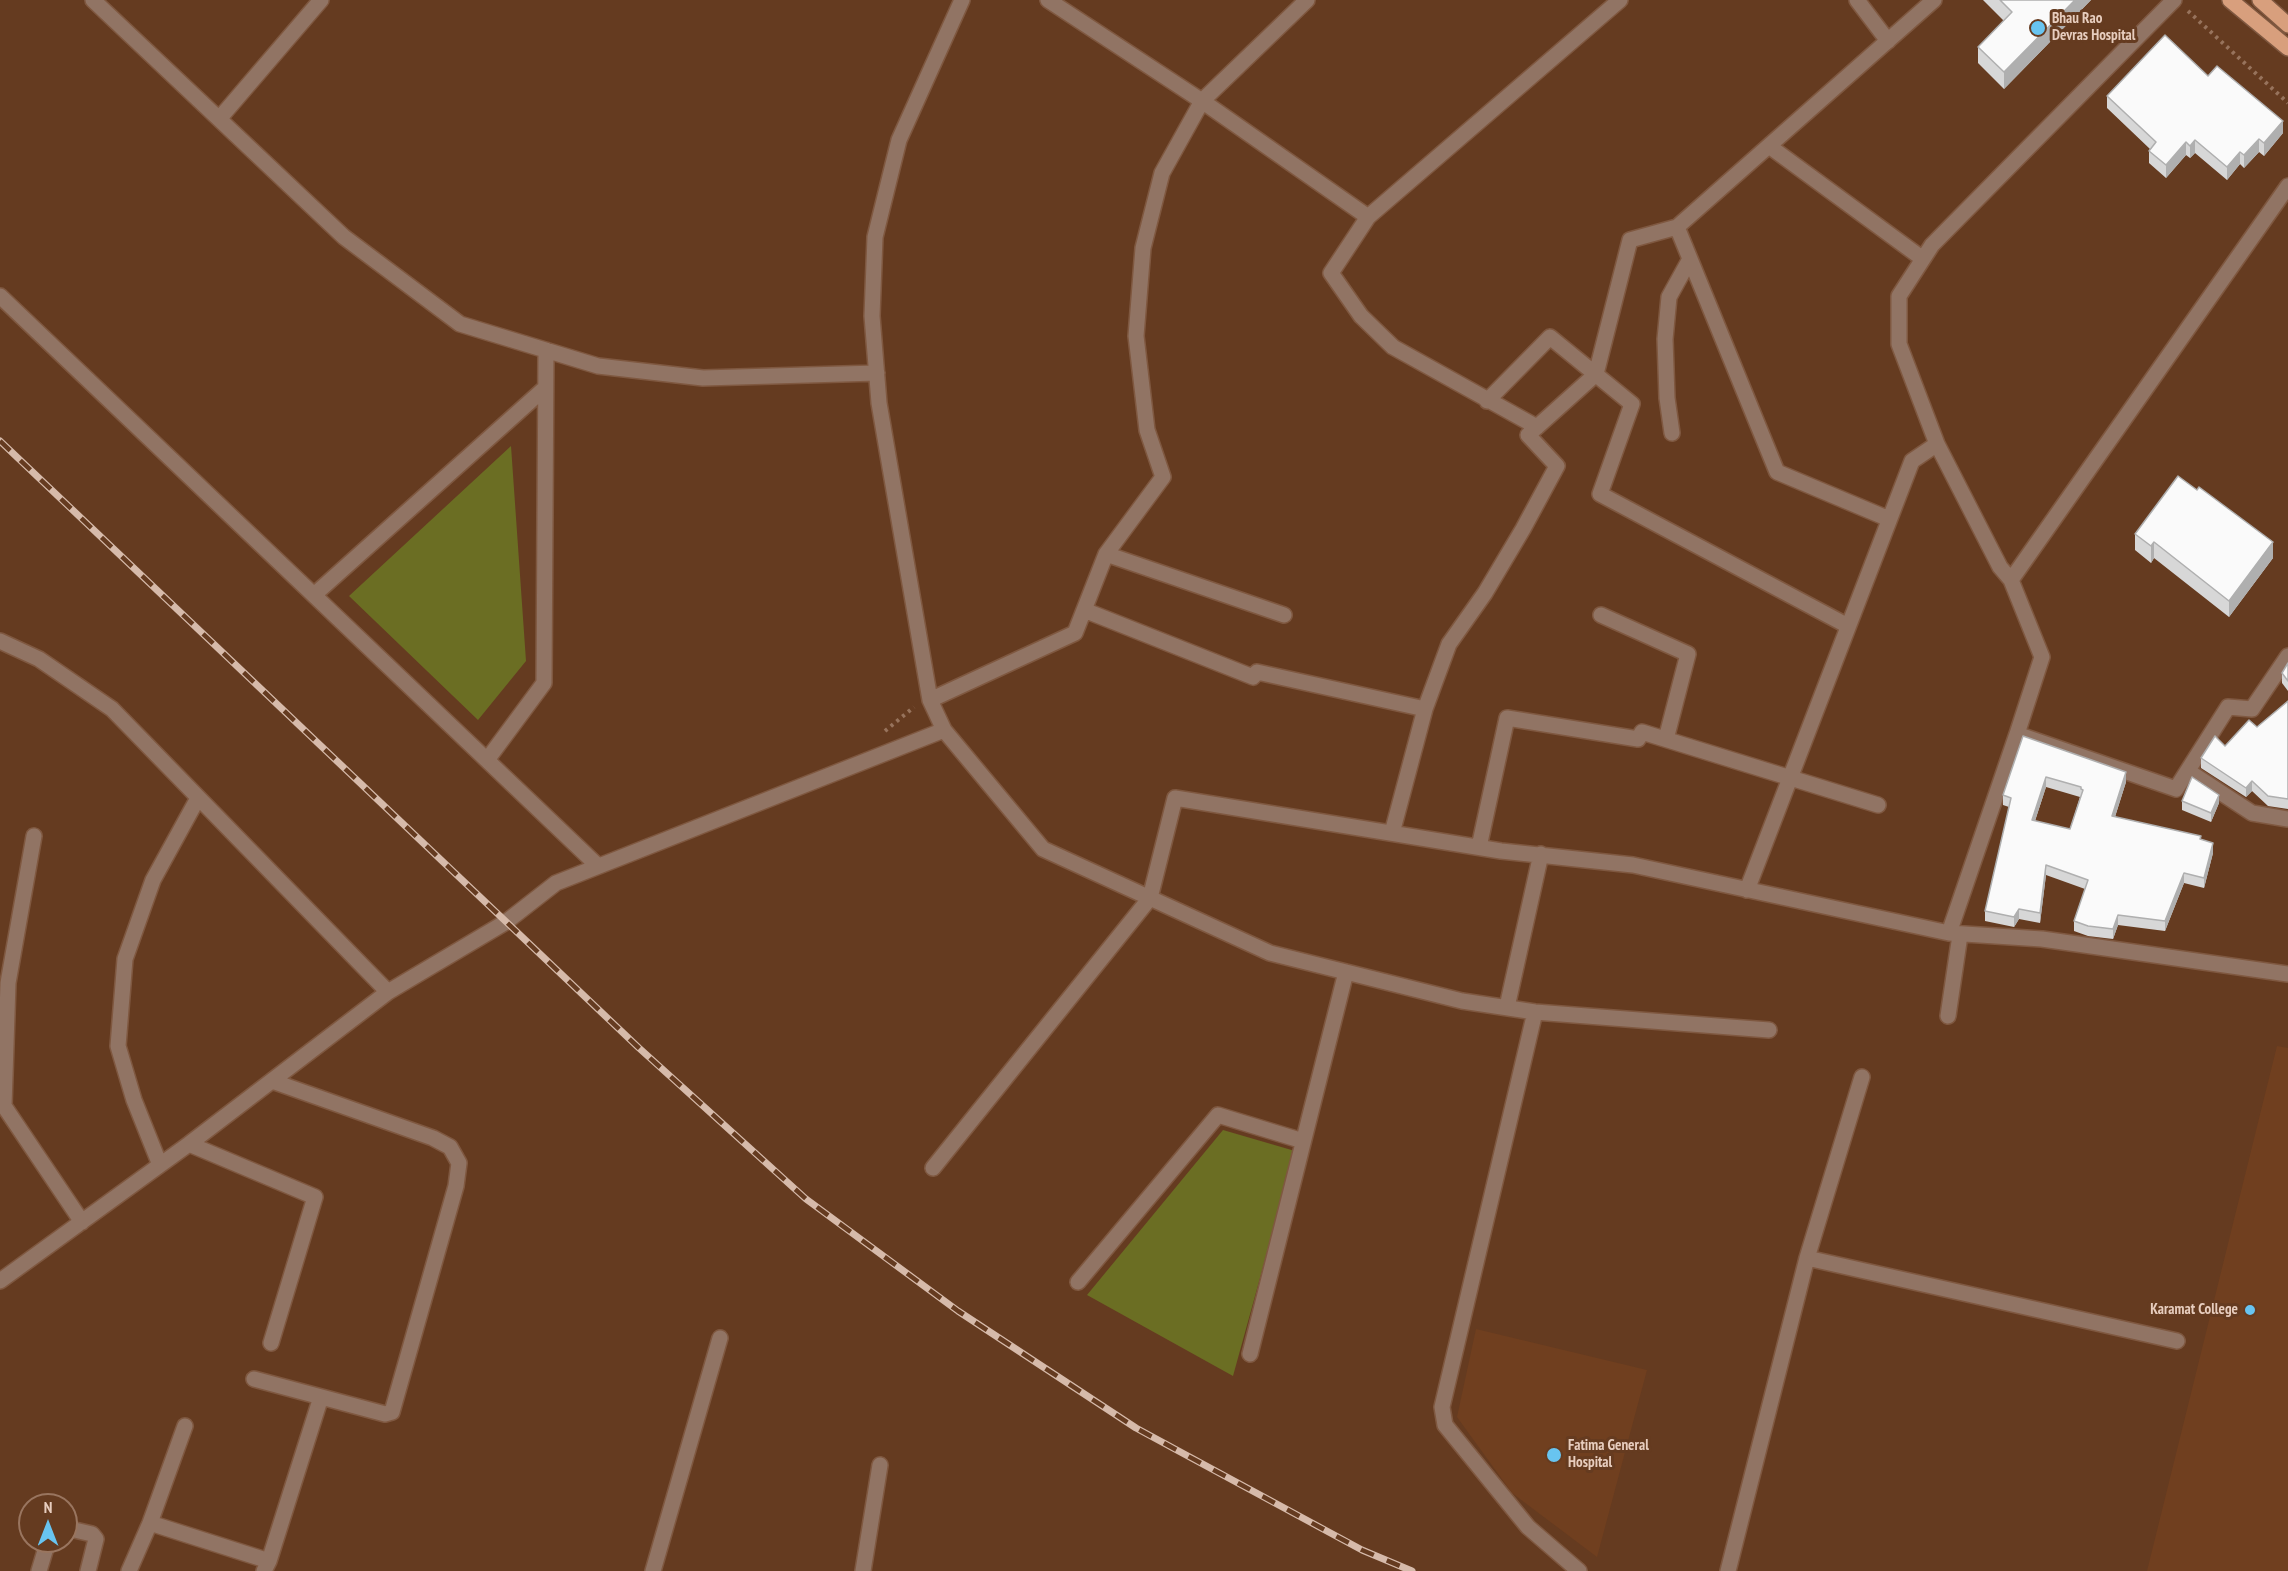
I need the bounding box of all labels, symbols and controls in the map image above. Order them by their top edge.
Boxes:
place label: Bhau Rao Devras Hospital [2052,10,2135,45]
marker: Bhau Rao Devras Hospital [2029,19,2047,37]
place label: Karamat College [2150,1301,2238,1319]
marker: Karamat College [2243,1303,2257,1317]
place label: Fatima General Hospital [1568,1437,1649,1472]
marker: Fatima General Hospital [1545,1446,1563,1464]
north arrow [18,1493,78,1553]
text: N [44,1497,52,1517]

